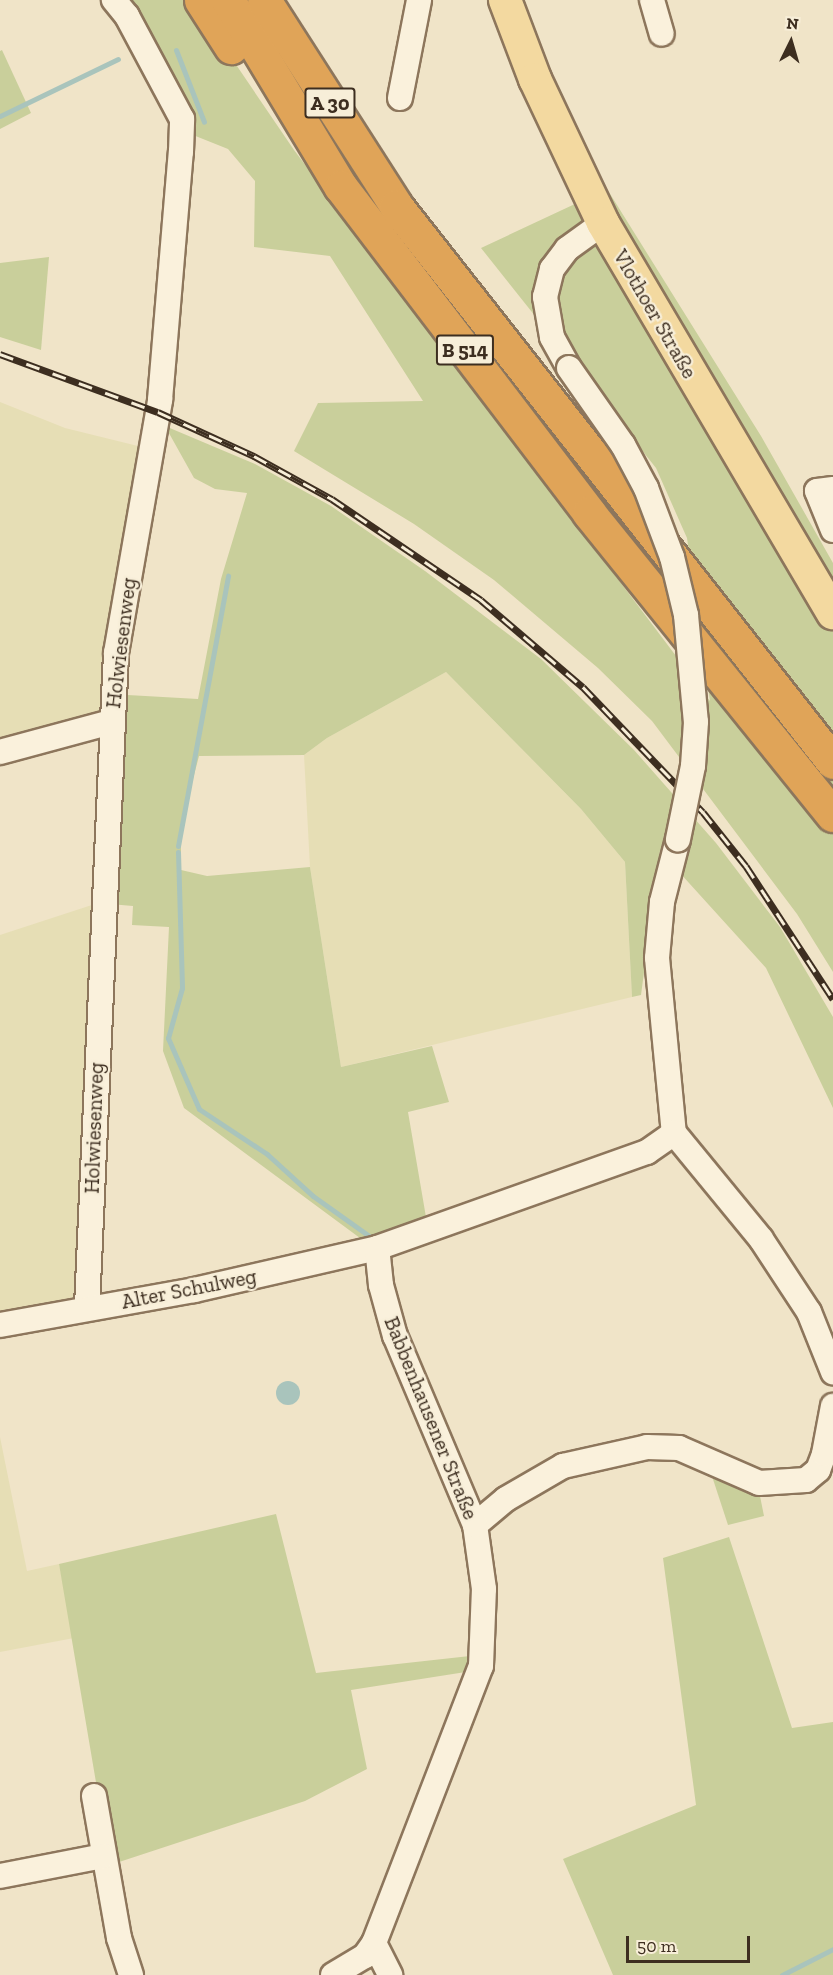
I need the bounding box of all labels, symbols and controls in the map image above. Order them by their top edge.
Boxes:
north arrow [761,12,821,72]
text: N [786,14,799,34]
road number: A 30 [303,86,357,120]
street label: Vlothoer Straße [608,245,702,383]
road number: B 514 [435,333,495,367]
street label: Holwiesenweg [100,576,142,710]
street label: Holwiesenweg [79,1062,109,1194]
street label: Alter Schulweg [119,1264,259,1314]
street label: Babbenhausener Straße [379,1313,483,1523]
scale bar [629,1924,754,1962]
text: 50 m [637,1935,676,1957]

